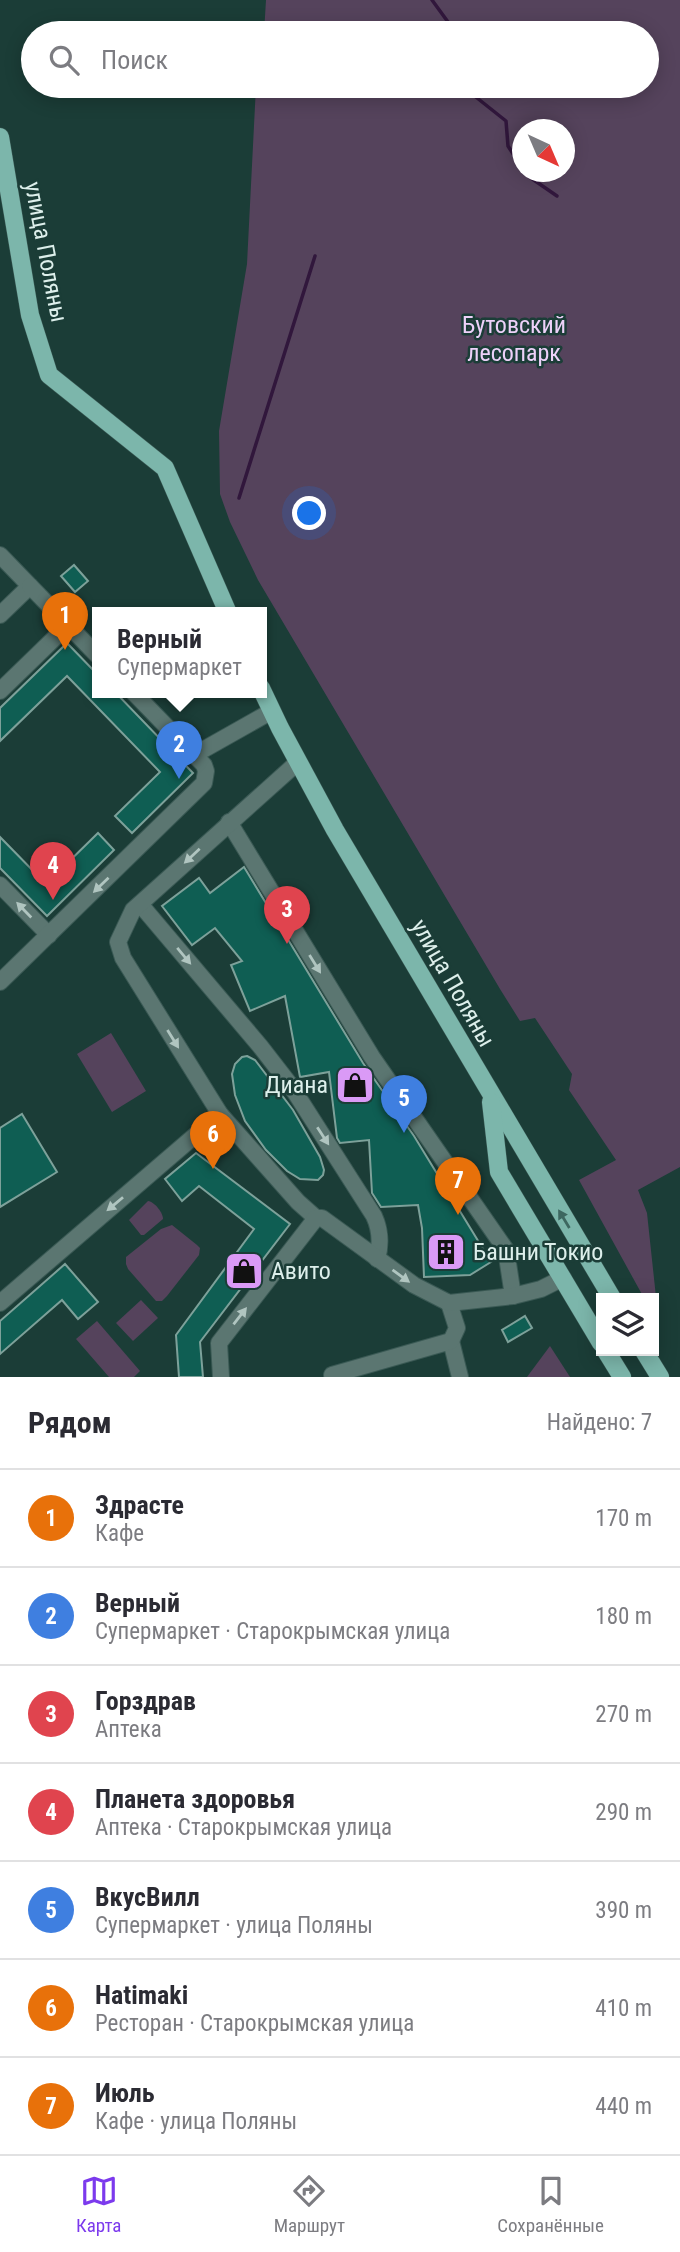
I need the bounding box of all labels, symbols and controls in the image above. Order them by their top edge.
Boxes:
search box [21,21,659,98]
icon: search [45,41,83,79]
text: Поиск [101,45,168,75]
north arrow [512,119,575,182]
street label: улица Поляны [19,179,73,325]
park label: Бутовский лесопарк [462,311,566,367]
your location [292,496,326,530]
pin: 1 [42,592,88,650]
popup [92,607,267,698]
text: Верный [117,624,202,654]
text: Супермаркет [117,654,242,681]
pin: 2 [156,721,202,779]
pin: 4 [30,842,76,900]
one-way arrow [183,848,201,864]
one-way arrow [92,876,109,893]
pin: 3 [264,886,310,944]
one-way arrow [17,902,33,919]
street label: улица Поляны [405,914,501,1052]
one-way arrow [176,947,192,965]
one-way arrow [309,954,322,974]
one-way arrow [167,1029,179,1048]
shop icon: Диана [334,1064,376,1106]
place label: Диана [265,1071,328,1099]
pin: 5 [381,1075,427,1133]
pin: 6 [190,1111,236,1169]
one-way arrow [316,1126,329,1145]
pin: 7 [435,1157,481,1215]
one-way arrow [106,1197,124,1212]
one-way arrow [558,1209,571,1228]
building icon: Башни Токио [425,1231,467,1273]
place label: Башни Токио [473,1238,603,1266]
shop icon: Авито [223,1250,265,1292]
place label: Авито [271,1257,331,1285]
one-way arrow [392,1269,410,1283]
map controls [596,1293,659,1356]
button: layers [596,1293,659,1356]
one-way arrow [233,1307,247,1325]
text: Рядом [28,1405,112,1440]
text: Найдено: 7 [547,1409,652,1436]
text: Здрасте [95,1490,184,1520]
text: 1 [45,1505,57,1532]
text: 170 m [595,1505,652,1532]
text: Кафе [95,1520,144,1547]
text: Верный [95,1588,180,1618]
text: 2 [45,1603,57,1630]
text: 180 m [595,1603,652,1630]
text: Супермаркет · Старокрымская улица [95,1618,450,1645]
text: Горздрав [95,1686,196,1716]
text: 3 [45,1701,57,1728]
text: 270 m [595,1701,652,1728]
text: Аптека [95,1716,162,1743]
text: Планета здоровья [95,1784,295,1814]
text: 4 [45,1799,57,1826]
text: 290 m [595,1799,652,1826]
text: Аптека · Старокрымская улица [95,1814,392,1841]
text: ВкусВилл [95,1882,200,1912]
text: 5 [45,1897,57,1924]
text: 390 m [595,1897,652,1924]
text: Супермаркет · улица Поляны [95,1912,373,1939]
text: Hatimaki [95,1980,188,2010]
text: 6 [45,1995,57,2022]
text: 410 m [595,1995,652,2022]
text: Ресторан · Старокрымская улица [95,2010,414,2037]
text: Июль [95,2078,155,2108]
text: 7 [45,2093,57,2120]
text: 440 m [595,2093,652,2120]
text: Кафе · улица Поляны [95,2108,297,2135]
tab: Карта [76,2172,121,2237]
tab: Маршрут [274,2172,345,2237]
tab: Сохранённые [497,2172,604,2237]

